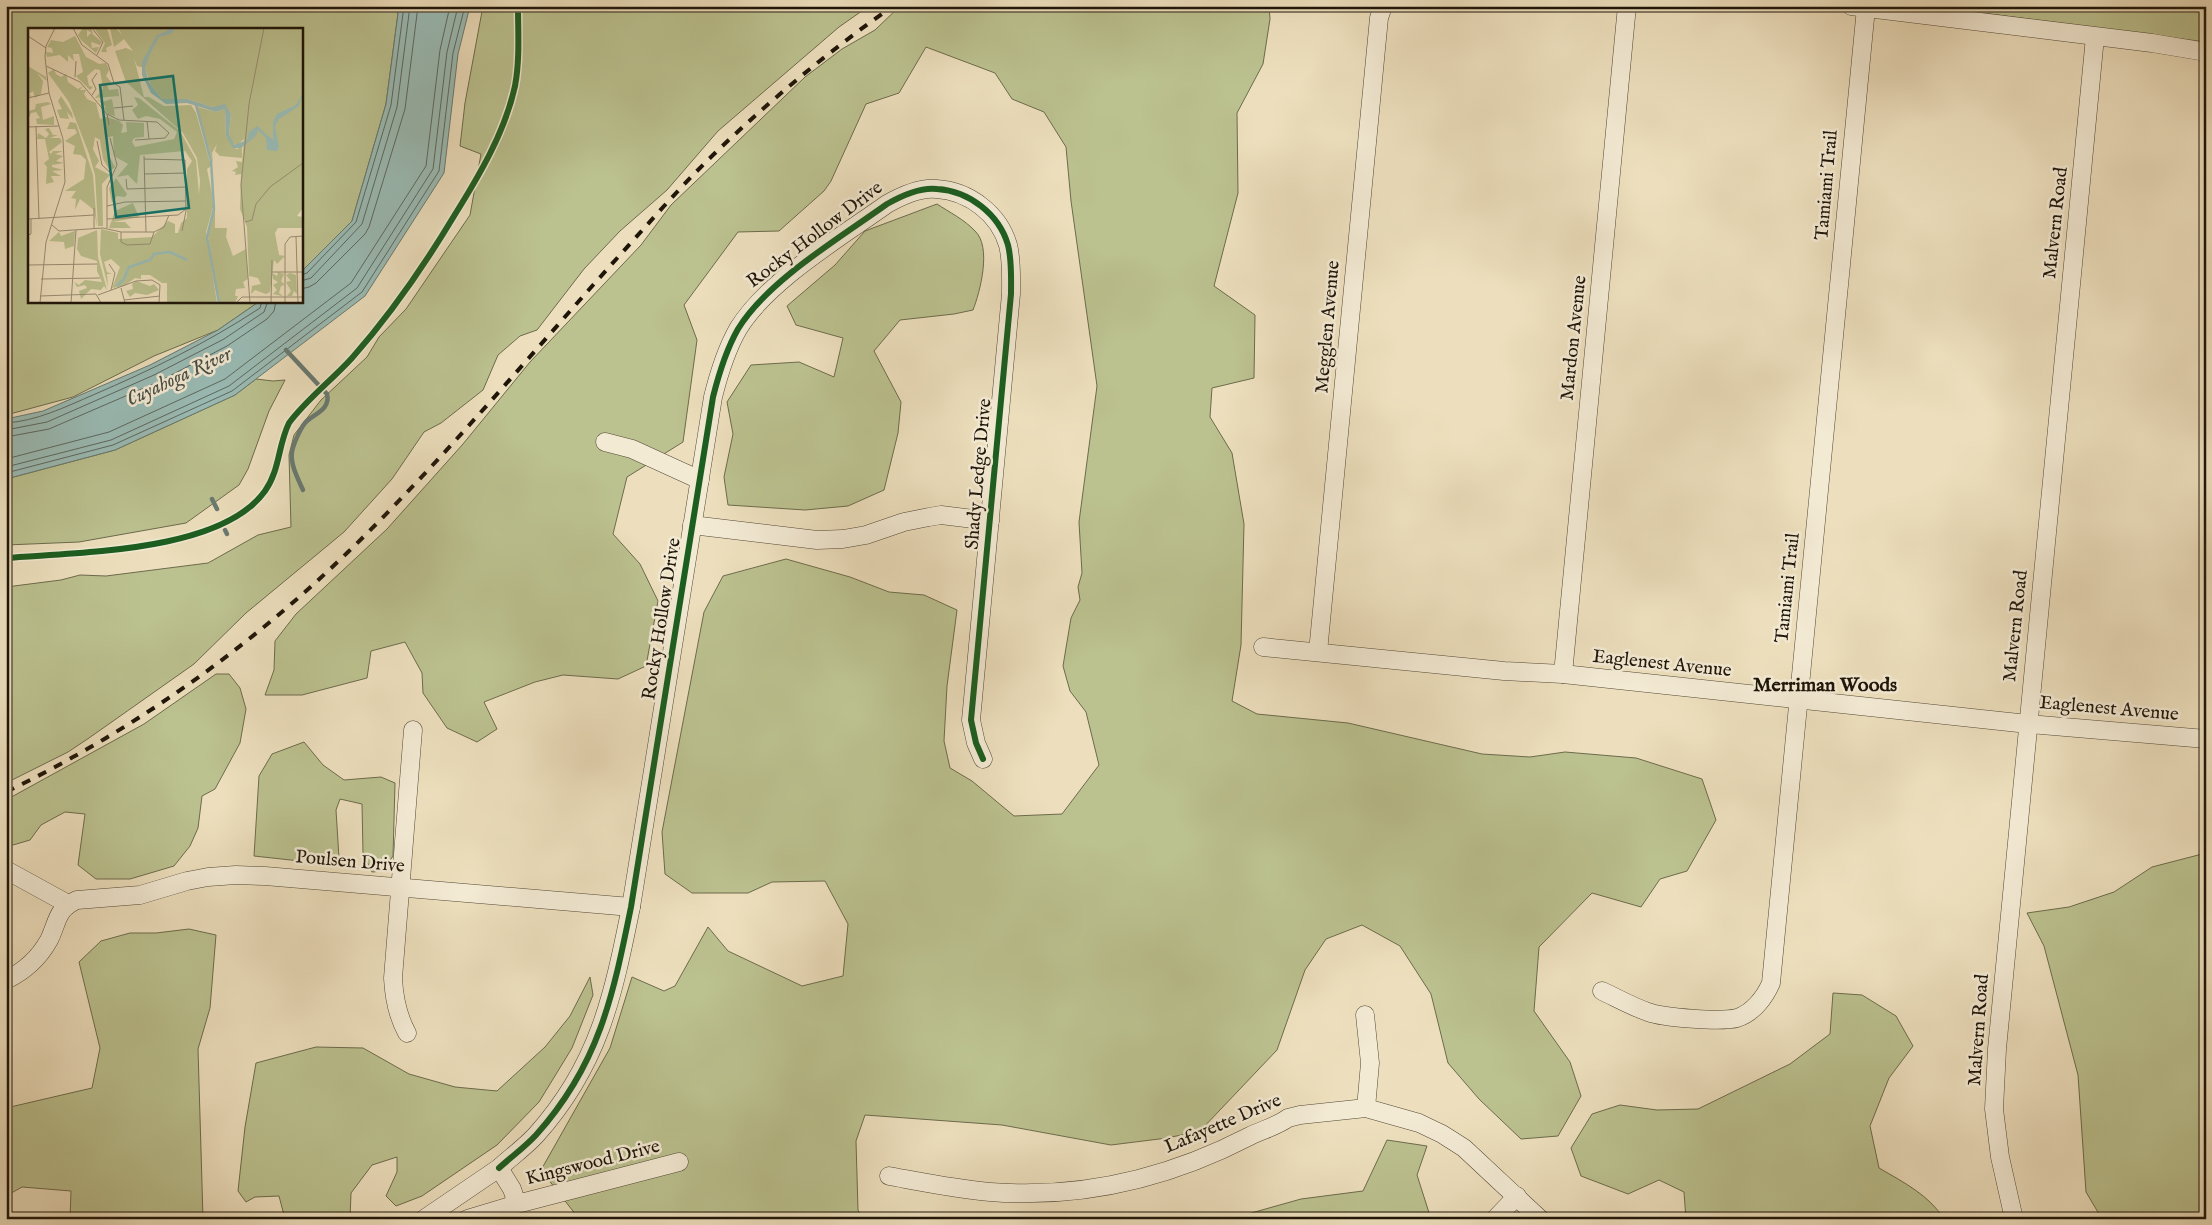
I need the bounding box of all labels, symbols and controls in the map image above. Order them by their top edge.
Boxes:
inset map [28,28,302,302]
street label: Tamiami Trail [1810,128,1844,241]
street label: Malvern Road [2038,165,2074,280]
street label: Rocky Hollow Drive [742,176,888,294]
street label: Megglen Avenue [1310,259,1346,394]
street label: Mardon Avenue [1555,274,1593,402]
water label: Cuyahoga River [122,341,237,413]
street label: Shady Ledge Drive [960,397,998,551]
street label: Tamiami Trail [1770,531,1806,644]
street label: Rocky Hollow Drive [637,536,687,702]
street label: Malvern Road [1998,568,2034,683]
street label: Eaglenest Avenue [1591,645,1733,683]
district label: Merriman Woods [1753,673,1897,698]
street label: Eaglenest Avenue [2038,691,2180,727]
street label: Poulsen Drive [294,845,406,879]
street label: Malvern Road [1963,972,1995,1087]
street label: Lafayette Drive [1161,1088,1285,1159]
street label: Kingswood Drive [523,1135,663,1191]

